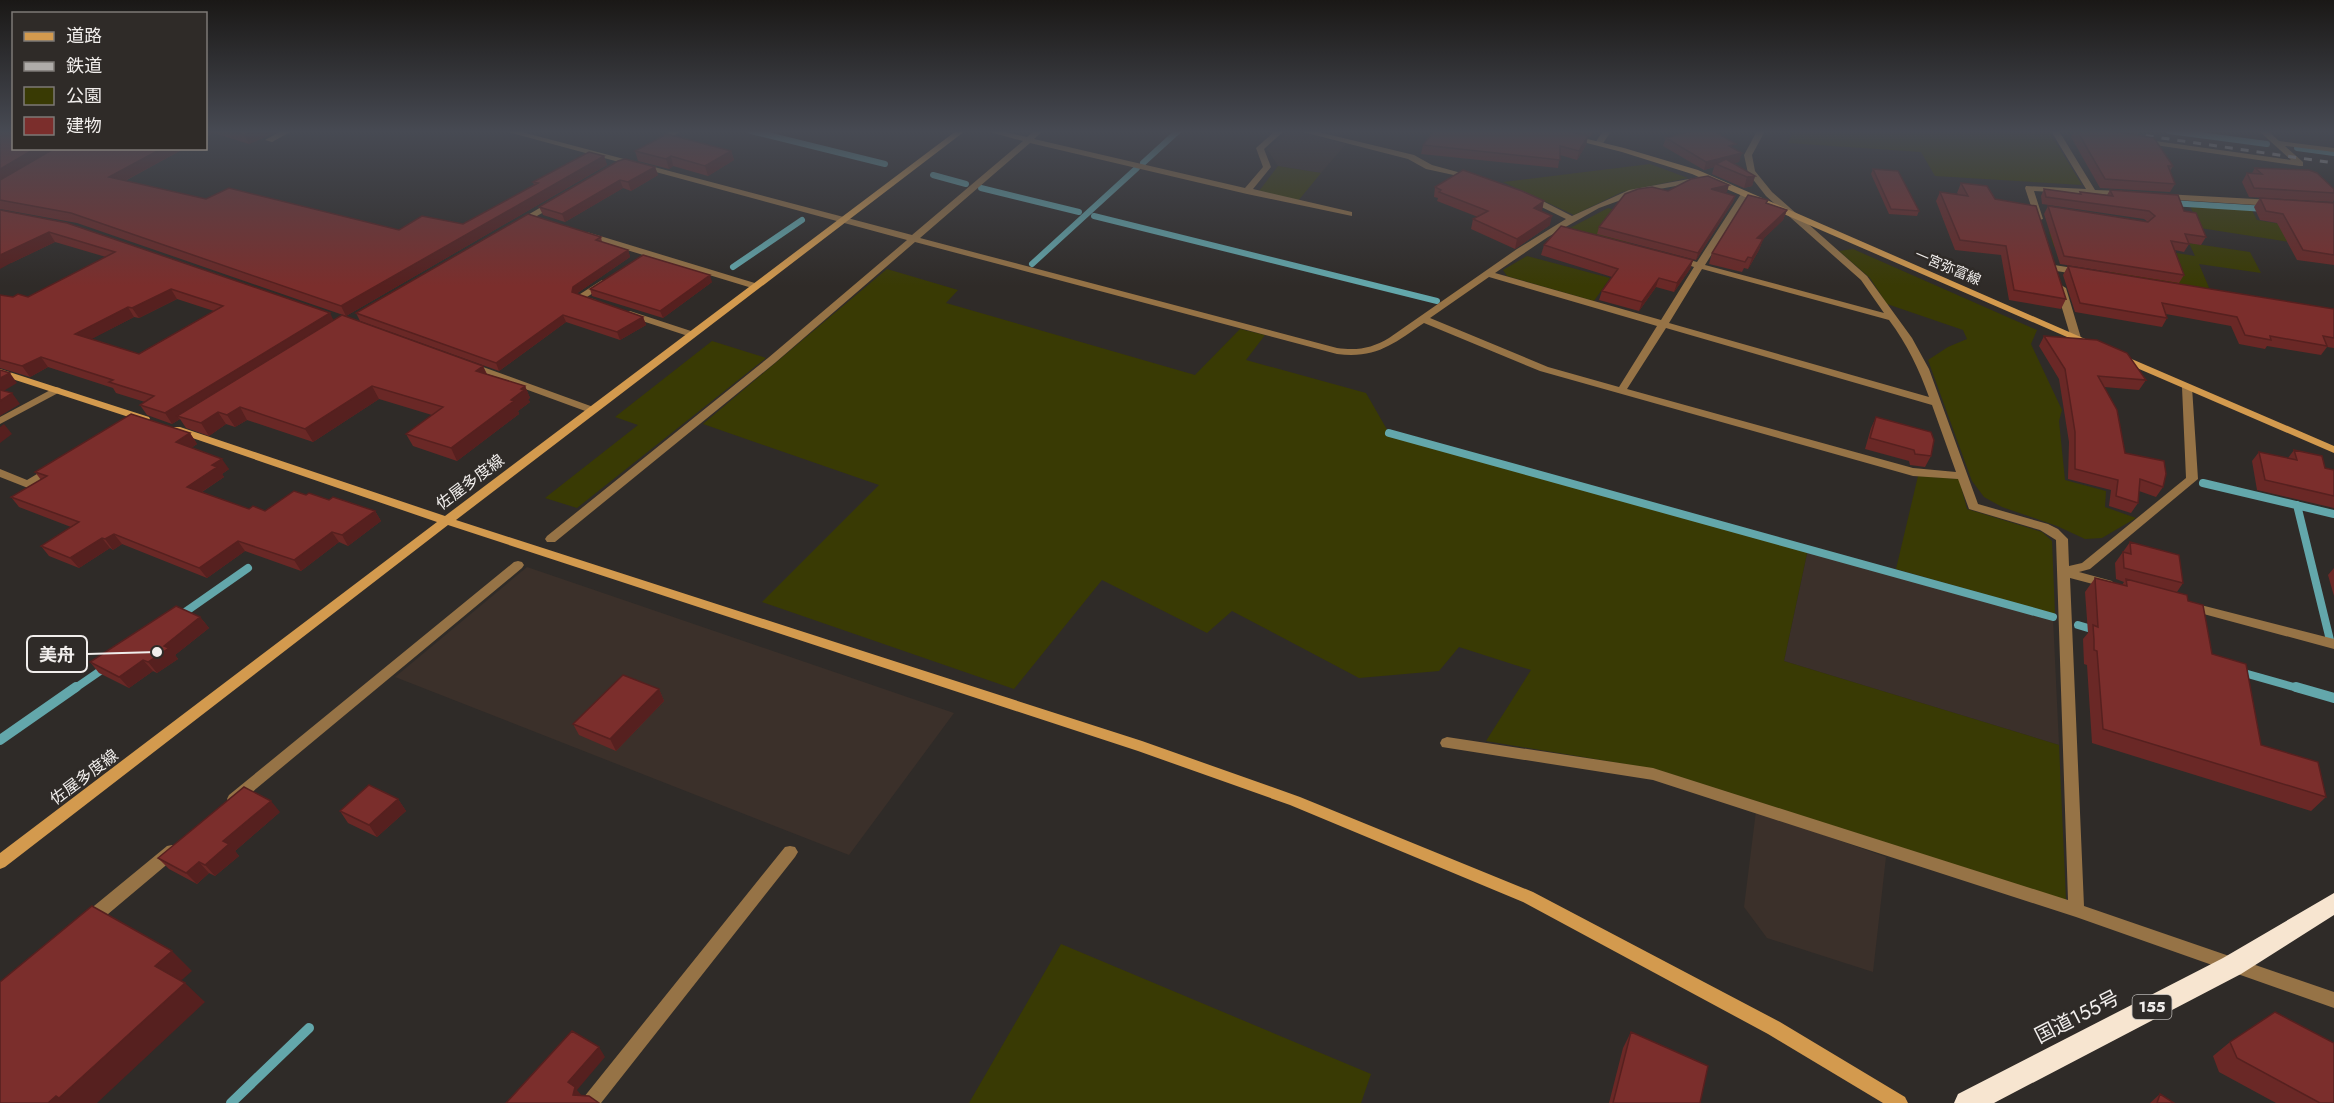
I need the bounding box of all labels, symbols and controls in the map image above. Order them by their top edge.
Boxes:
legend [12,12,207,150]
text: 道路 [66,23,102,49]
text: 鉄道 [66,53,102,79]
text: 公園 [66,83,102,109]
text: 建物 [66,113,102,139]
street label: 一宮弥富線 [1912,244,1984,290]
street label: 佐屋多度線 [431,449,509,515]
callout: 美舟 [27,636,87,672]
text: 美舟 [39,642,75,668]
street label: 佐屋多度線 [45,744,123,810]
street label: 国道155号 [2030,983,2124,1051]
road number: 155 [2132,995,2172,1019]

